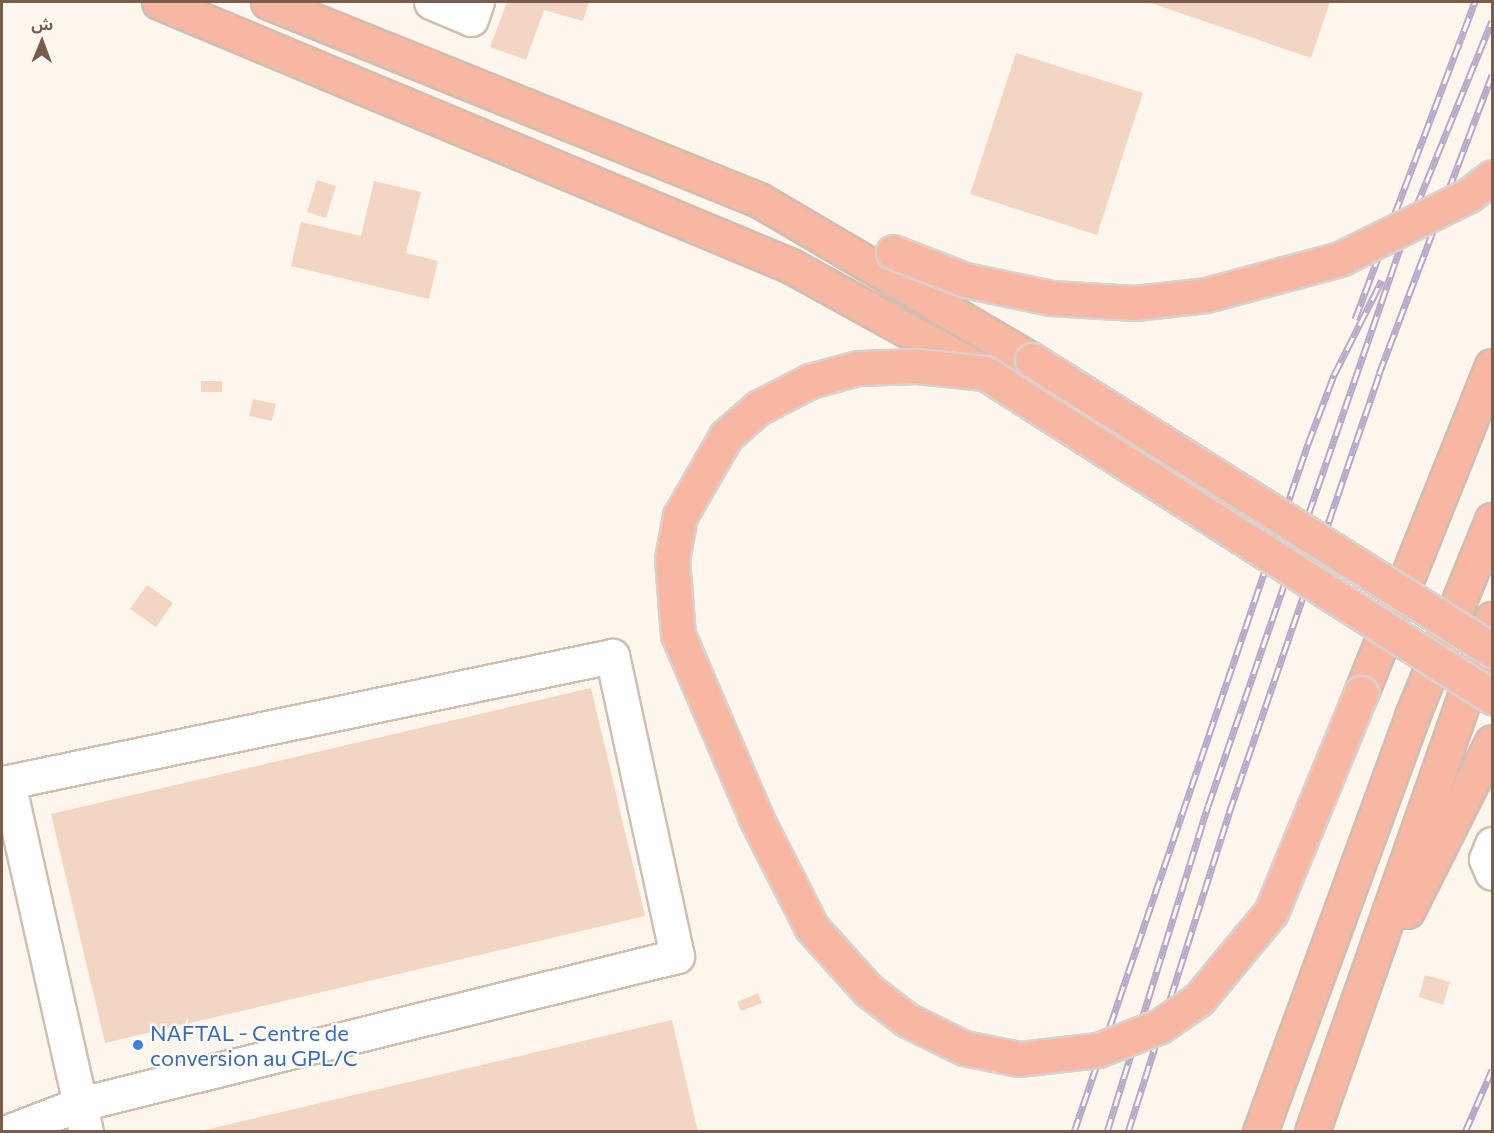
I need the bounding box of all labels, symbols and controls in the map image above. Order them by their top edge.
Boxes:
north arrow [12,12,72,72]
text: ش [31,14,53,33]
place label: NAFTAL - Centre de conversion au GPL/C [150,1019,358,1070]
marker: NAFTAL - Centre de conversion au GPL/C [131,1038,145,1052]

